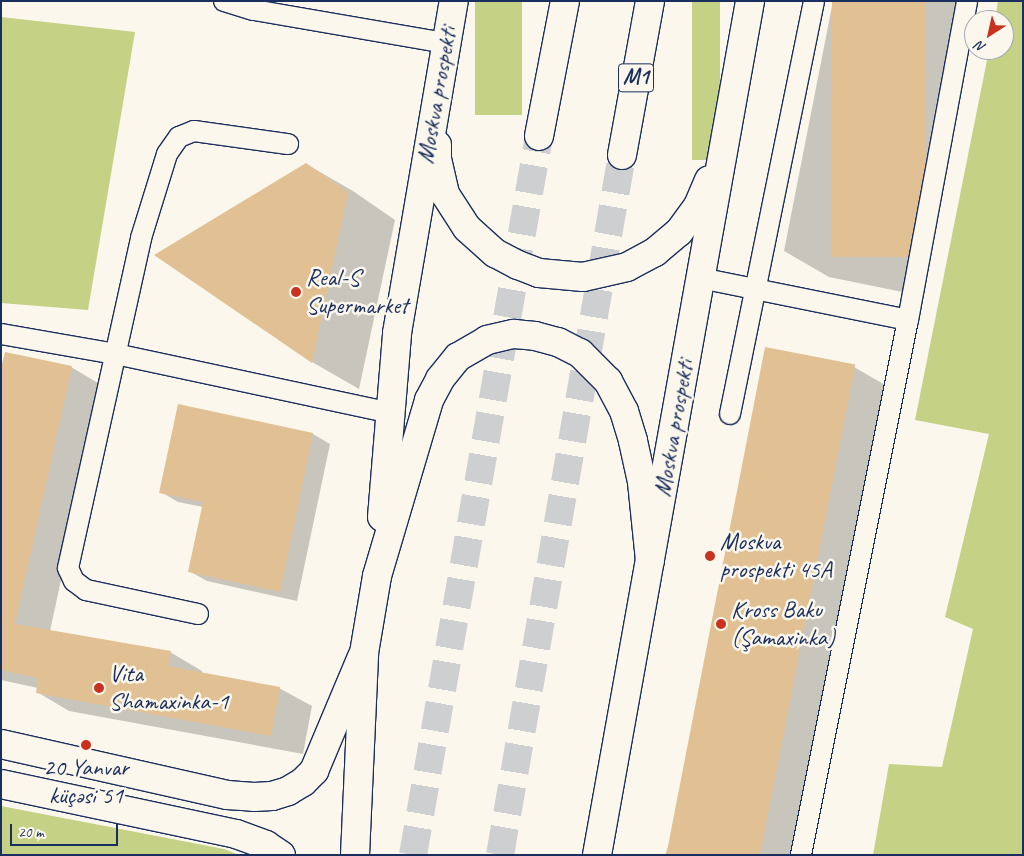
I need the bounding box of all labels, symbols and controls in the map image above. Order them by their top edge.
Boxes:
north arrow [964,10,1014,60]
street label: Moskva prospekti [411,24,463,166]
text: N [972,37,989,56]
road number: M1 [617,58,655,98]
place label: Real-S Supermarket [306,264,408,320]
marker: Real-S Supermarket [290,286,302,298]
street label: Moskva prospekti [648,357,700,499]
place label: Moskva prospekti 45A [720,528,832,584]
marker: Moskva prospekti 45A [704,550,716,562]
place label: Kross Baku (Şamaxinka) [731,596,835,652]
marker: Kross Baku (Şamaxinka) [715,618,727,630]
place label: Vita Shamaxinka-1 [109,660,228,716]
marker: Vita Shamaxinka-1 [93,682,105,694]
marker: 20 Yanvar küçəsi 51 [80,739,92,751]
place label: 20 Yanvar küçəsi 51 [43,754,129,810]
scale bar [12,814,120,846]
text: 20 m [18,823,44,842]

